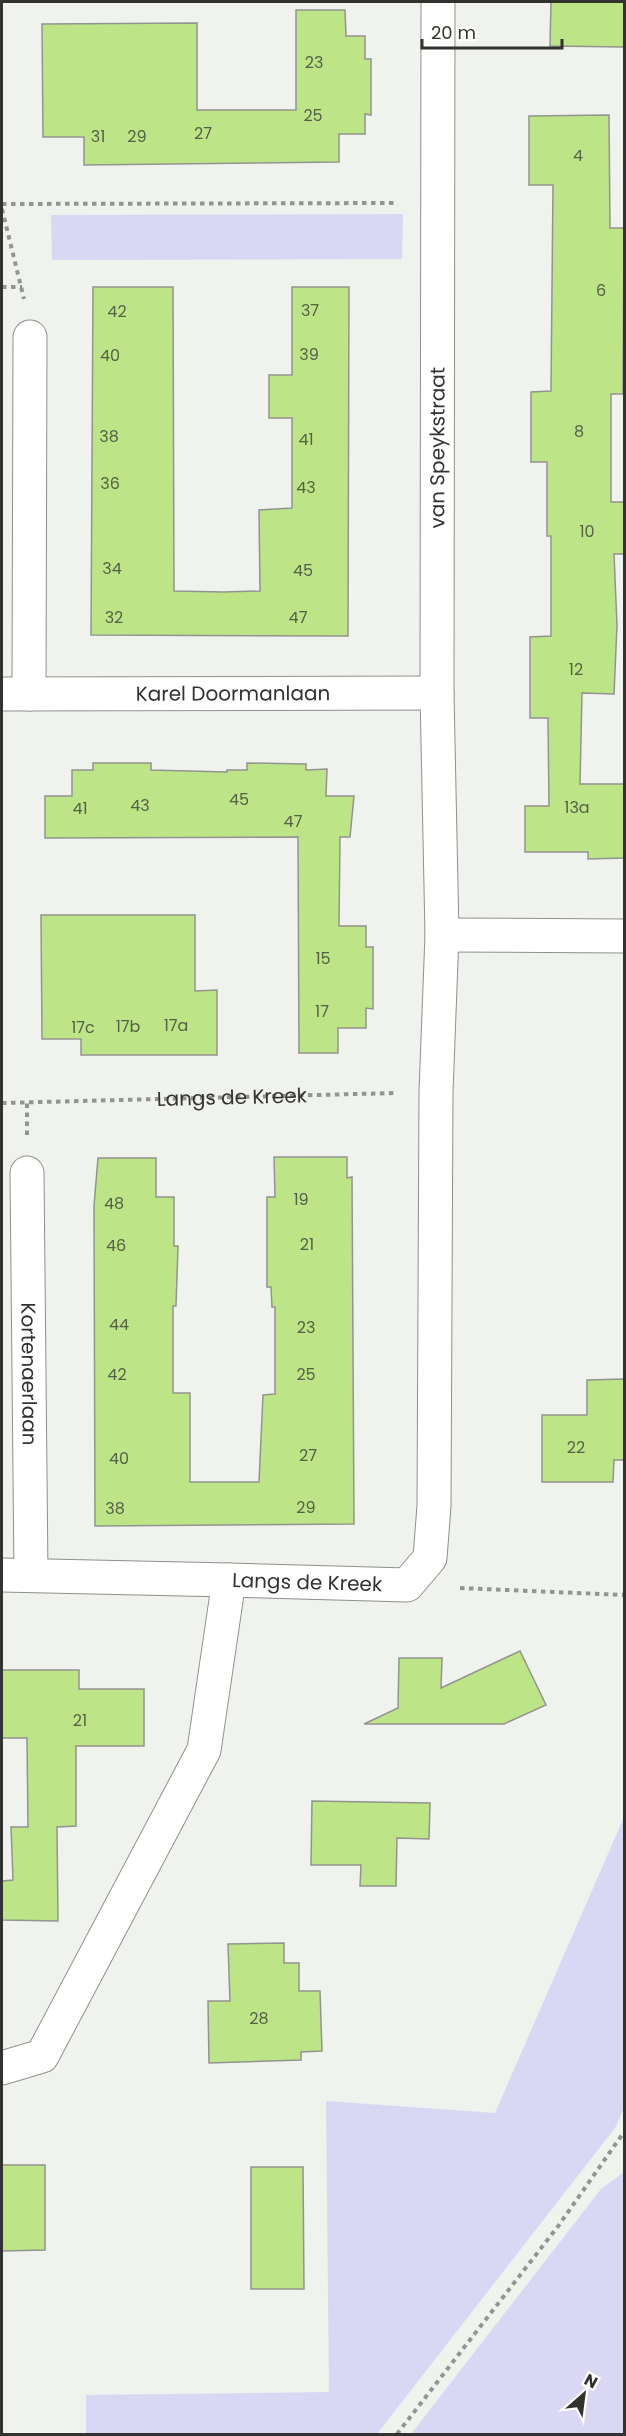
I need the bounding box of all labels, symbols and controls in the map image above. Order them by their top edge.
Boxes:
scale bar [422,12,562,50]
text: 20 m [431,20,476,45]
house number: 23 [305,51,323,74]
house number: 25 [303,104,323,127]
house number: 27 [194,122,212,145]
house number: 31 [91,125,105,148]
house number: 29 [127,125,147,148]
house number: 4 [573,144,583,167]
house number: 6 [596,279,606,302]
house number: 37 [301,299,319,322]
house number: 42 [107,300,127,323]
house number: 39 [299,343,319,366]
house number: 40 [100,344,120,367]
street label: van Speykstraat [423,367,451,529]
house number: 8 [574,420,584,443]
house number: 38 [99,425,119,448]
house number: 41 [298,428,314,451]
house number: 36 [100,472,120,495]
house number: 43 [296,476,316,499]
house number: 10 [579,520,595,543]
house number: 34 [102,557,122,580]
house number: 45 [293,559,313,582]
house number: 32 [105,606,123,629]
house number: 47 [289,606,308,629]
house number: 12 [569,658,583,681]
street label: Karel Doormanlaan [136,679,330,708]
house number: 45 [229,788,249,811]
house number: 43 [130,794,150,817]
house number: 13a [564,796,590,819]
house number: 41 [72,797,88,820]
house number: 47 [284,810,303,833]
house number: 15 [315,947,331,970]
house number: 17 [315,1000,329,1023]
house number: 17a [164,1014,188,1037]
house number: 17b [116,1015,141,1038]
house number: 17c [71,1016,95,1039]
street label: Langs de Kreek [157,1081,308,1113]
house number: 19 [293,1188,309,1211]
house number: 48 [104,1192,124,1215]
house number: 21 [300,1233,314,1256]
house number: 46 [106,1234,126,1257]
street label: Kortenaerlaan [14,1302,44,1446]
house number: 44 [109,1313,129,1336]
house number: 23 [297,1316,315,1339]
house number: 42 [107,1363,127,1386]
house number: 25 [296,1363,316,1386]
house number: 22 [567,1436,585,1459]
house number: 27 [299,1444,317,1467]
house number: 40 [109,1447,129,1470]
house number: 29 [296,1496,316,1519]
house number: 38 [105,1497,125,1520]
street label: Langs de Kreek [232,1566,383,1598]
house number: 21 [73,1709,87,1732]
house number: 28 [249,2007,269,2030]
north arrow [554,2364,614,2424]
text: N [580,2368,602,2394]

